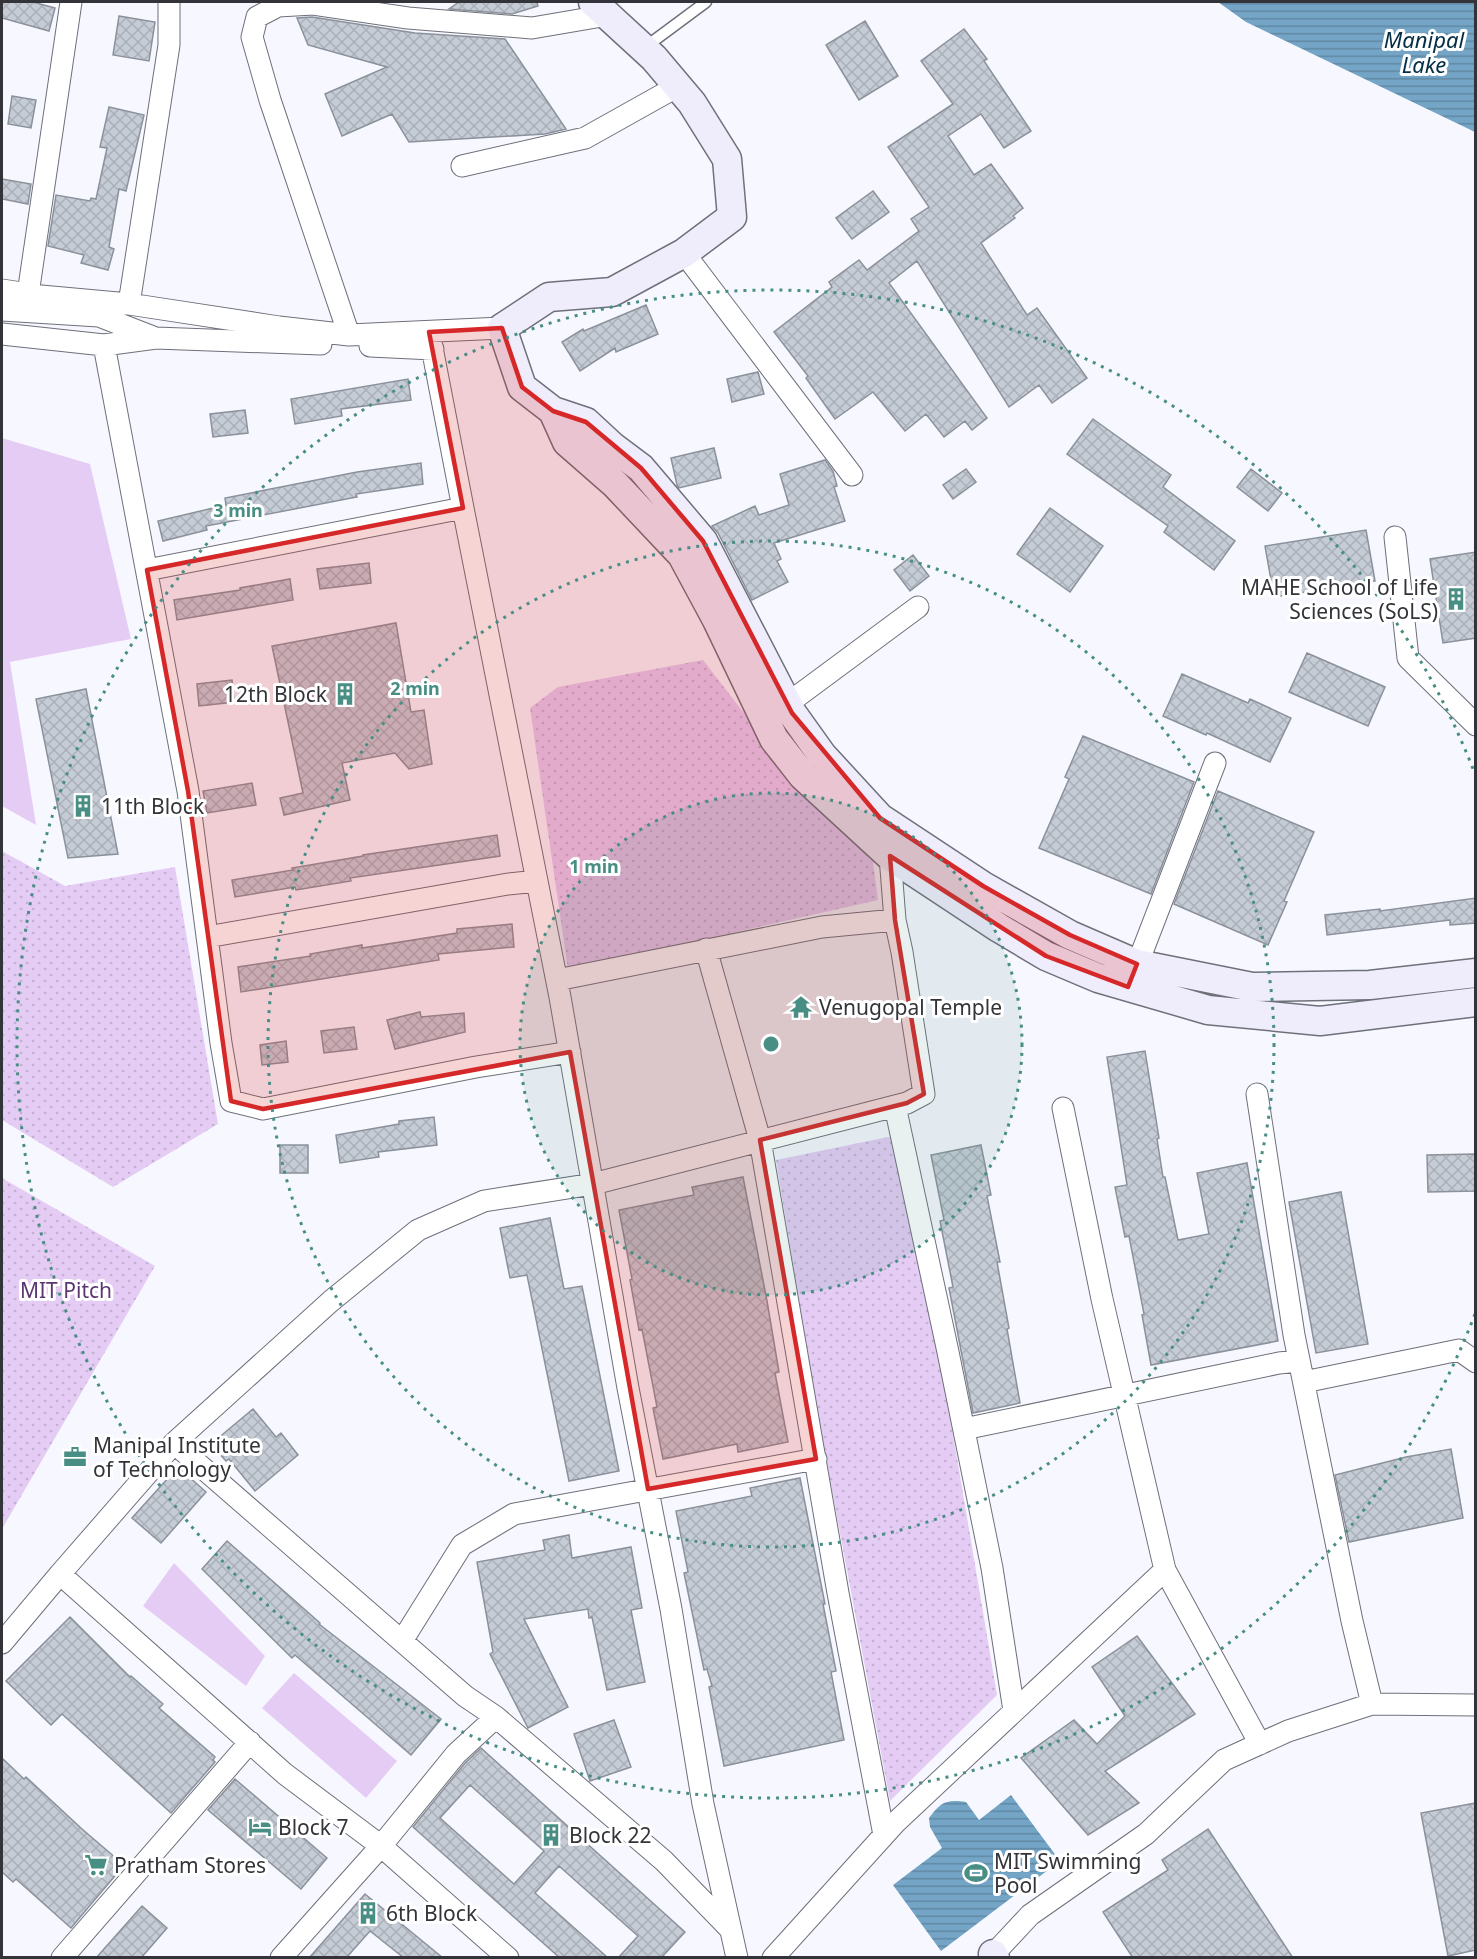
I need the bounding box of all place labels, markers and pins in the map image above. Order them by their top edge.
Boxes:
place label: MAHE School of Life Sciences (SoLS) [1241,573,1438,625]
building icon: MAHE School of Life Sciences (SoLS) [1443,586,1469,612]
place label: 12th Block [224,680,328,708]
building icon: 12th Block [332,681,358,707]
place label: 11th Block [101,792,205,820]
building icon: 11th Block [70,793,96,819]
place label: Venugopal Temple [819,993,1002,1021]
temple icon: Venugopal Temple [788,994,814,1020]
centre of rings [761,1034,781,1054]
place label: Manipal Institute of Technology [93,1431,261,1483]
office icon: Manipal Institute of Technology [62,1444,88,1470]
place label: Block 7 [278,1813,349,1841]
hotel icon: Block 7 [247,1814,273,1840]
place label: Block 22 [569,1821,652,1849]
building icon: Block 22 [538,1822,564,1848]
place label: MIT Swimming Pool [994,1847,1141,1899]
place label: Pratham Stores [114,1851,266,1879]
supermarket icon: Pratham Stores [83,1852,109,1878]
sports icon: MIT Swimming Pool [963,1860,989,1886]
place label: 6th Block [386,1899,478,1927]
building icon: 6th Block [355,1900,381,1926]

